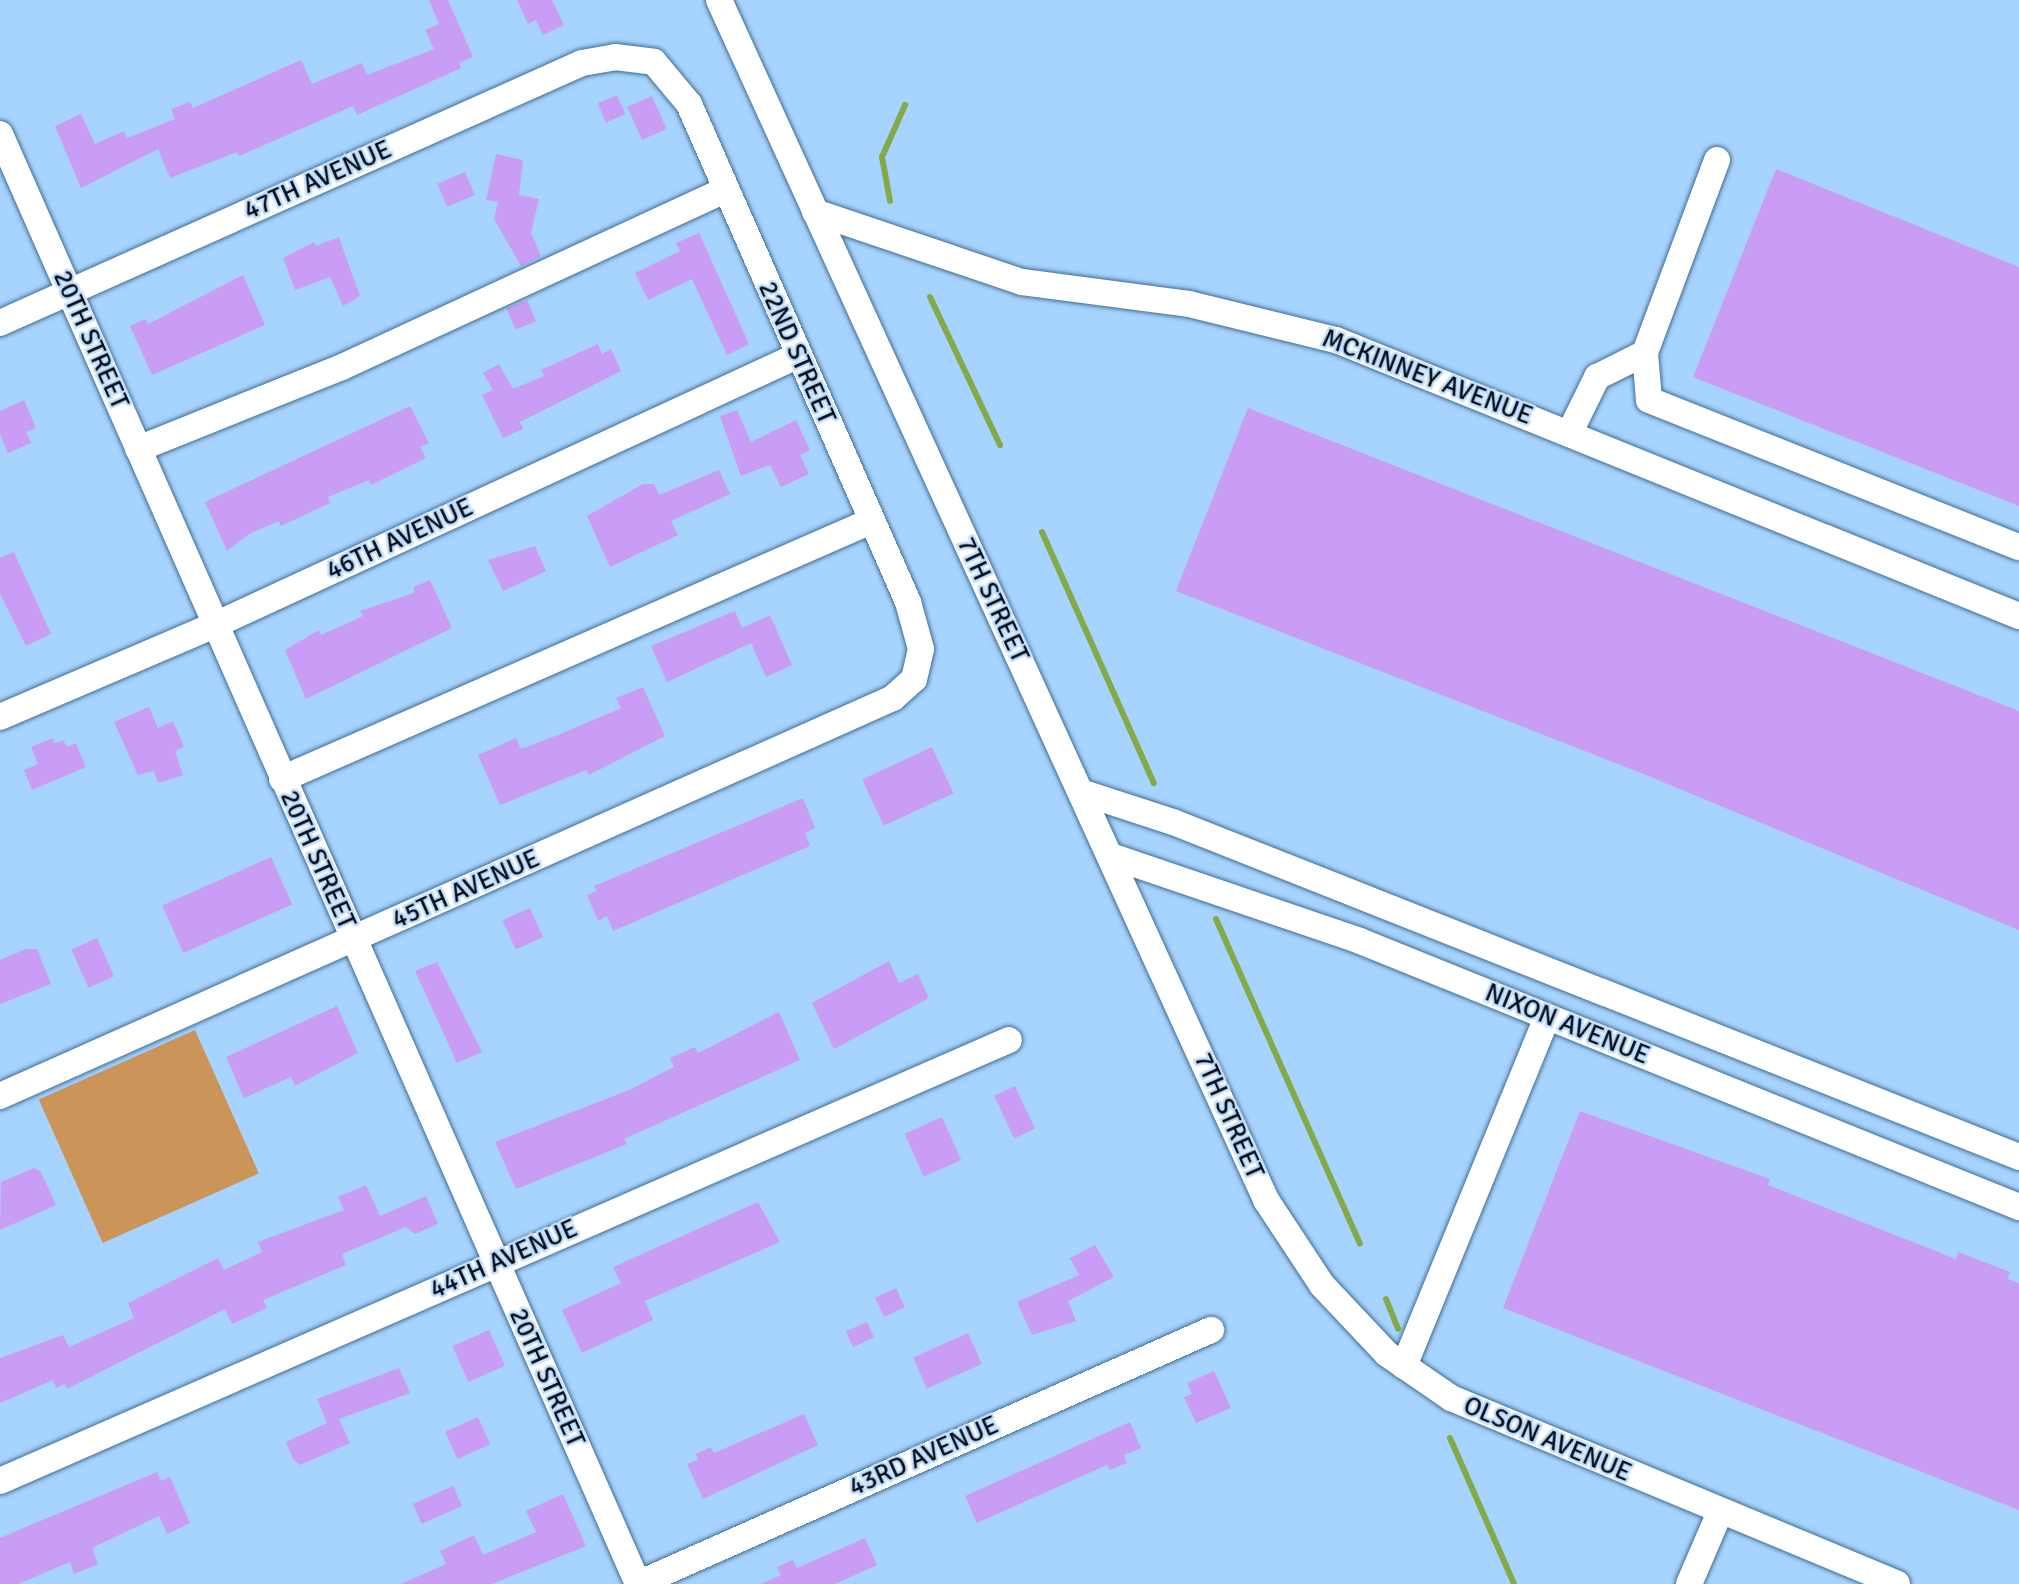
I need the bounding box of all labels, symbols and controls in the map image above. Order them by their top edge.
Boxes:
street label: 47TH AVENUE [239,135,397,227]
street label: 20TH STREET [46,266,134,414]
street label: 22ND STREET [751,277,841,429]
street label: MCKINNEY AVENUE [1317,324,1537,432]
street label: 46TH AVENUE [322,492,478,588]
street label: 7TH STREET [949,532,1035,668]
street label: 20TH STREET [273,786,361,934]
street label: 45TH AVENUE [387,844,545,936]
street label: NIXON AVENUE [1480,978,1654,1072]
street label: 7TH STREET [1186,1048,1270,1184]
street label: 44TH AVENUE [425,1214,583,1306]
street label: 20TH STREET [502,1304,590,1452]
street label: OLSON AVENUE [1458,1391,1636,1489]
street label: 43RD AVENUE [844,1410,1004,1504]

